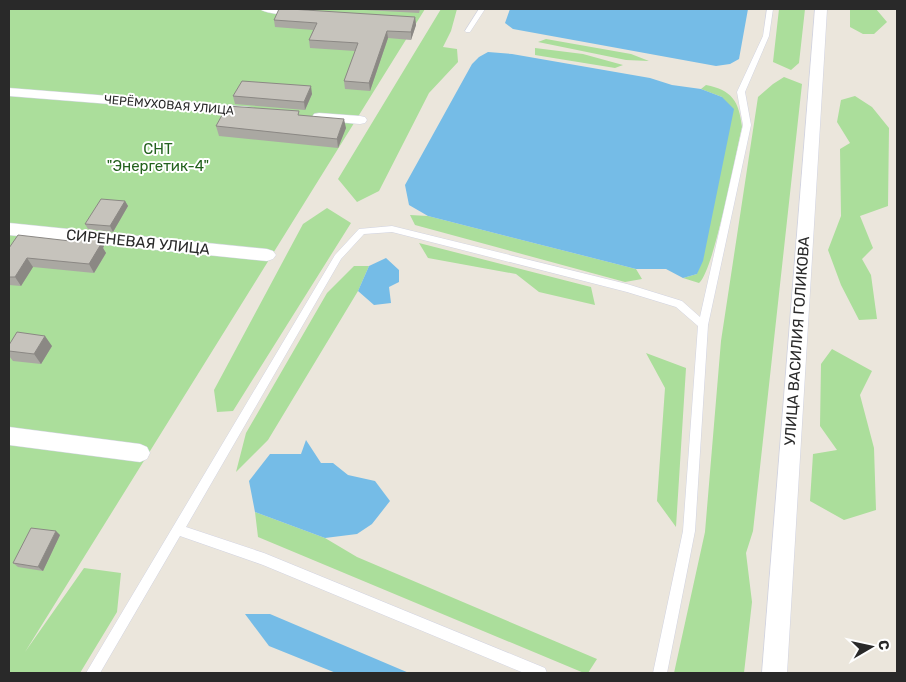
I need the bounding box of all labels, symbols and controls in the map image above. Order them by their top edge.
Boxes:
street label: ЧЕРЁМУХОВАЯ УЛИЦА [104,92,234,118]
park label: СНТ "Энергетик-4" [107,140,209,175]
street label: СИРЕНЕВАЯ УЛИЦА [65,226,211,258]
street label: УЛИЦА ВАСИЛИЯ ГОЛИКОВА [781,236,813,446]
north arrow [846,622,896,672]
text: С [874,639,893,651]

